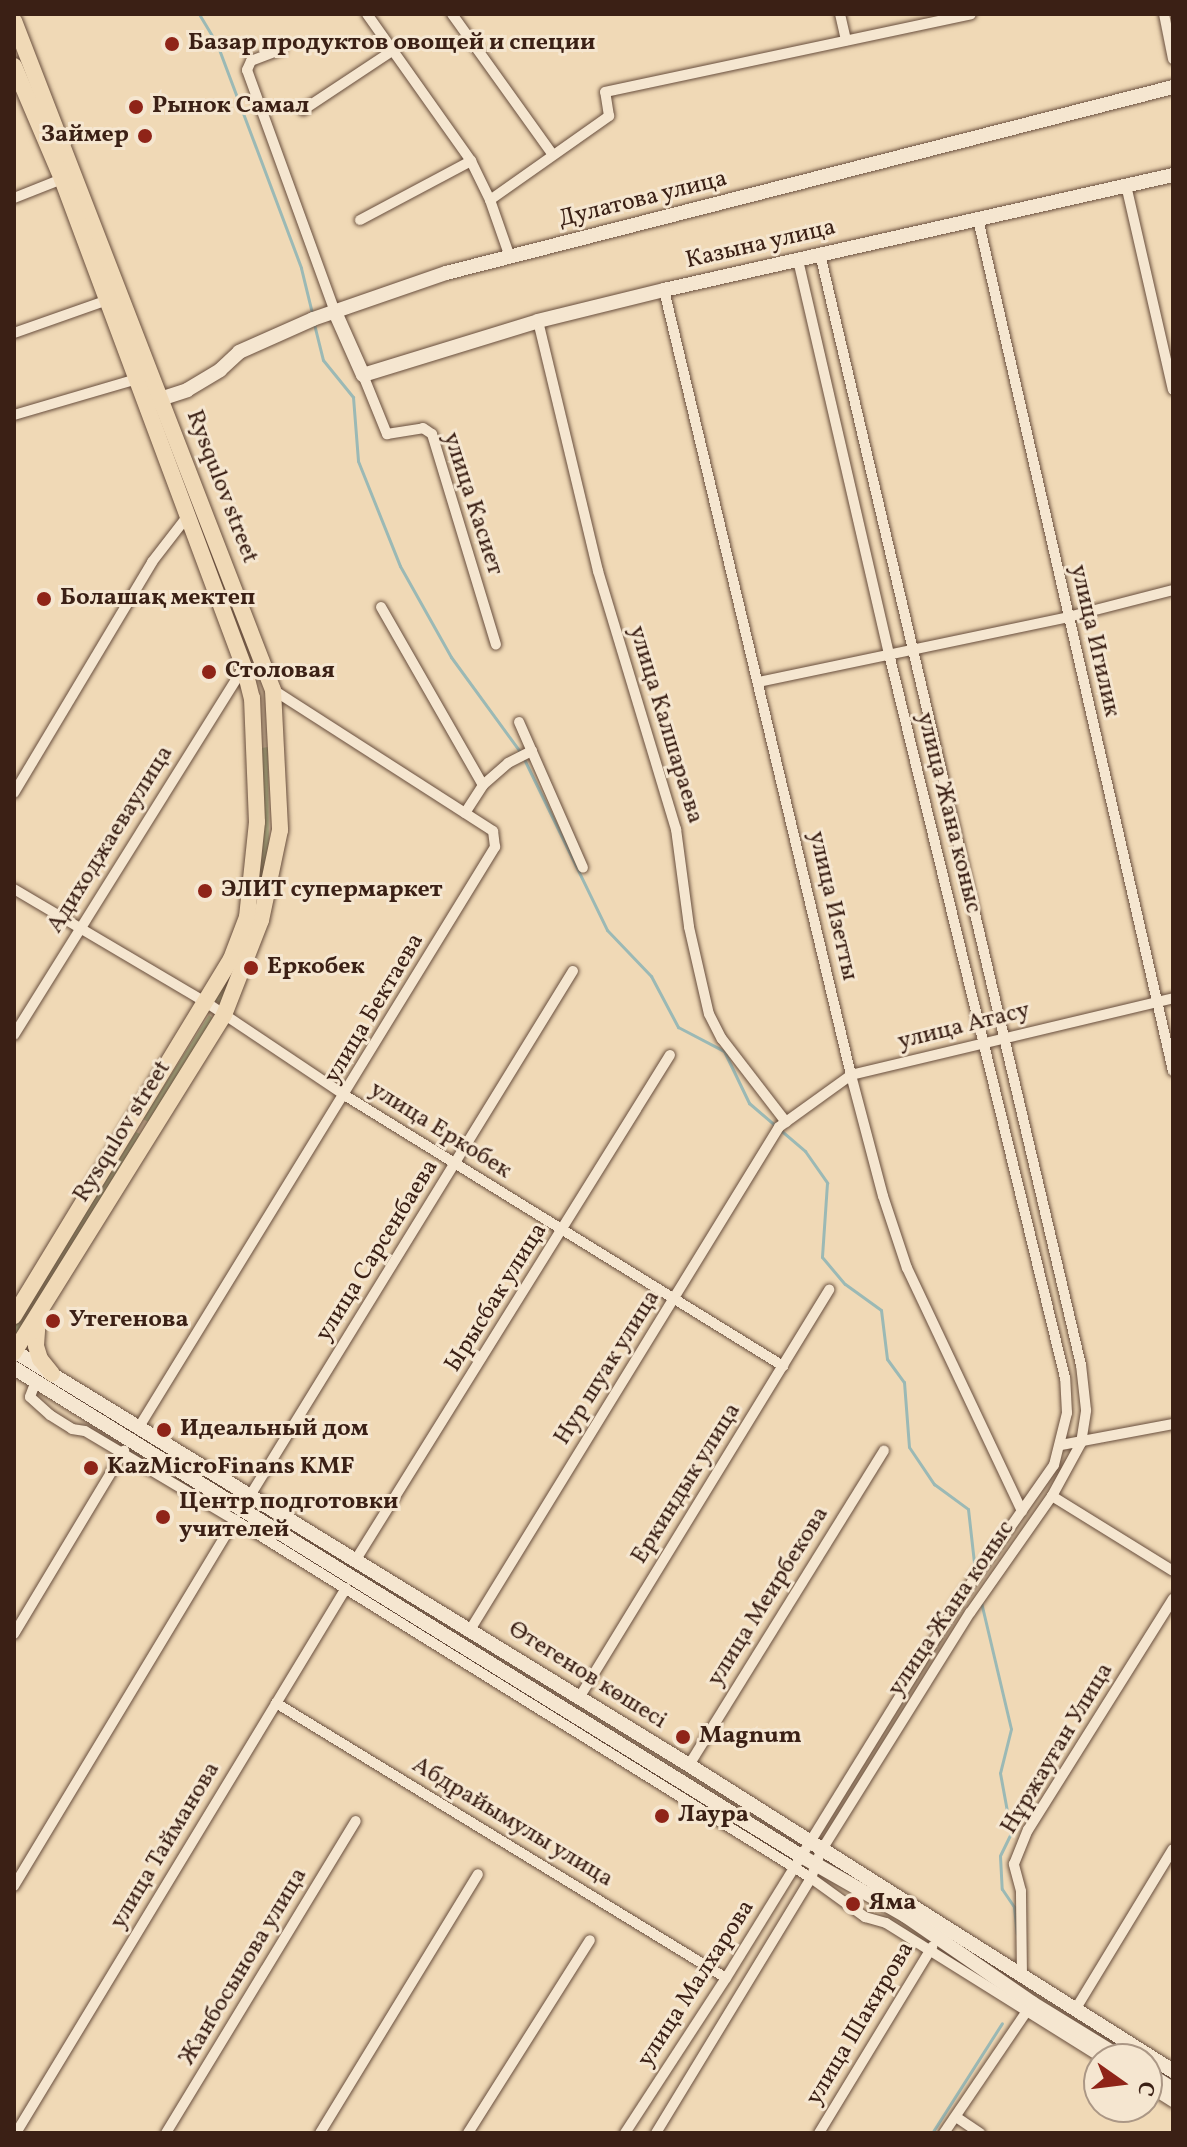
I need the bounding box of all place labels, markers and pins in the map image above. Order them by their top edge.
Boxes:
place label: Базар продуктов овощей и специи [188,30,595,58]
marker: Базар продуктов овощей и специи [163,35,181,53]
place label: Рынок Самал [152,93,309,121]
marker: Рынок Самал [127,98,145,116]
place label: Займер [41,122,129,150]
marker: Займер [136,127,154,145]
place label: Болашақ мектеп [60,585,255,613]
marker: Болашақ мектеп [35,590,53,608]
place label: Столовая [225,658,335,686]
marker: Столовая [200,663,218,681]
place label: ЭЛИТ супермаркет [221,877,443,905]
marker: ЭЛИТ супермаркет [196,882,214,900]
place label: Еркобек [267,954,365,982]
marker: Еркобек [242,959,260,977]
place label: Утегенова [69,1307,189,1335]
marker: Утегенова [44,1312,62,1330]
place label: Идеальный дом [180,1416,368,1444]
marker: Идеальный дом [155,1421,173,1439]
place label: KazMicroFinans KMF [107,1454,354,1482]
marker: KazMicroFinans KMF [82,1459,100,1477]
place label: Центр подготовки учителей [179,1489,398,1545]
marker: Центр подготовки учителей [154,1508,172,1526]
place label: Magnum [699,1723,802,1751]
marker: Magnum [674,1728,692,1746]
place label: Лаура [678,1802,749,1830]
marker: Лаура [653,1807,671,1825]
place label: Яма [869,1890,916,1918]
marker: Яма [844,1895,862,1913]

